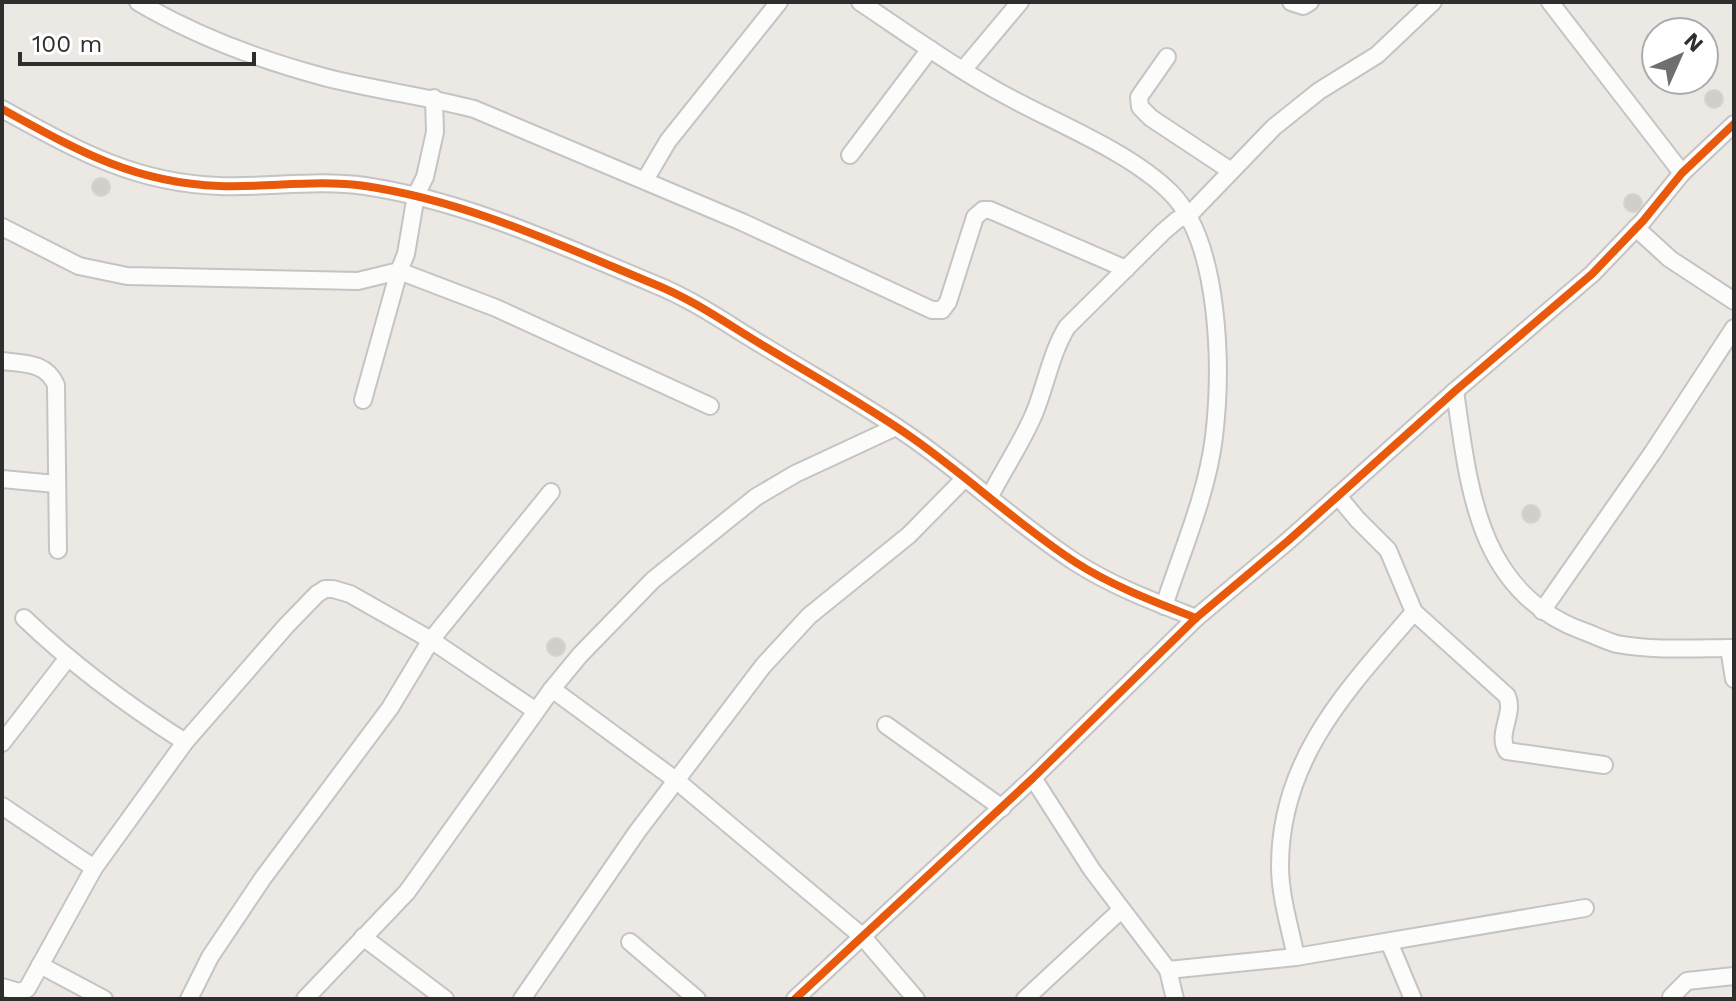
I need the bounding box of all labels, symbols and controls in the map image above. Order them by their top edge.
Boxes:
scale bar [20,16,254,66]
north arrow [1640,16,1720,96]
text: N [1679,28,1708,57]
text: 100 m [32,30,102,58]

